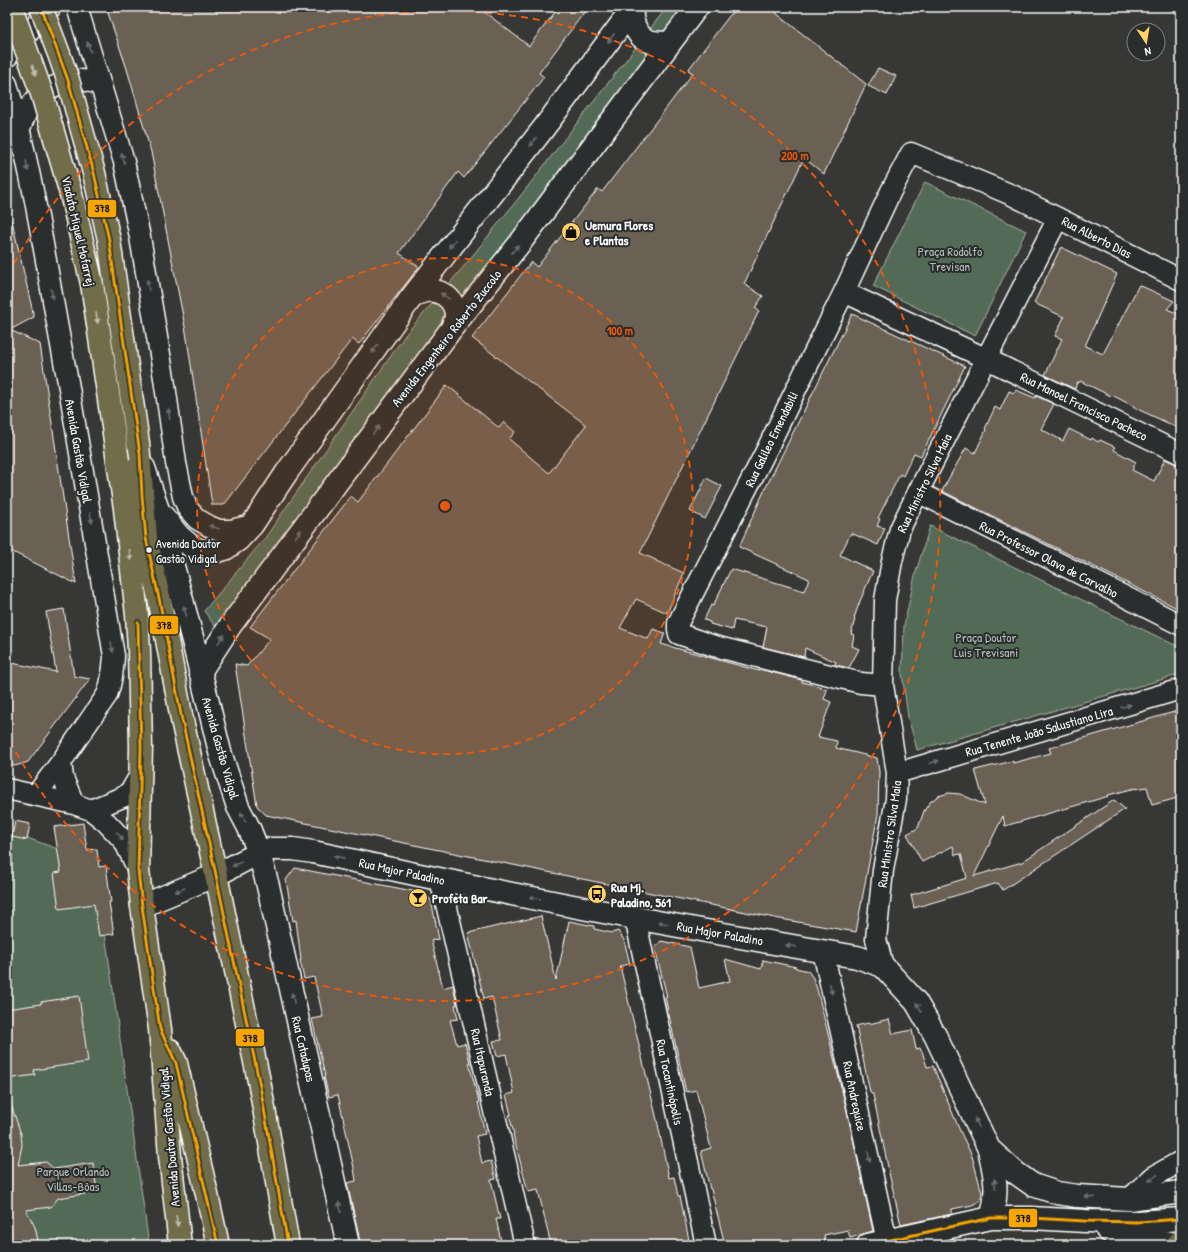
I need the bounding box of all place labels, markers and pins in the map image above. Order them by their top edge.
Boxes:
place label: Uemura Flores e Plantas [585,216,653,249]
shop icon: Uemura Flores e Plantas [560,221,582,243]
centre of rings [438,499,452,513]
place label: Avenida Doutor Gastão Vidigal [156,535,221,567]
marker: Avenida Doutor Gastão Vidigal [144,545,154,555]
place label: Rua Mj. Paladino, 561 [611,878,671,911]
bus stop icon: Rua Mj. Paladino, 561 [586,883,608,905]
bar icon: Profeta Bar [407,887,429,909]
place label: Profeta Bar [432,889,489,907]

